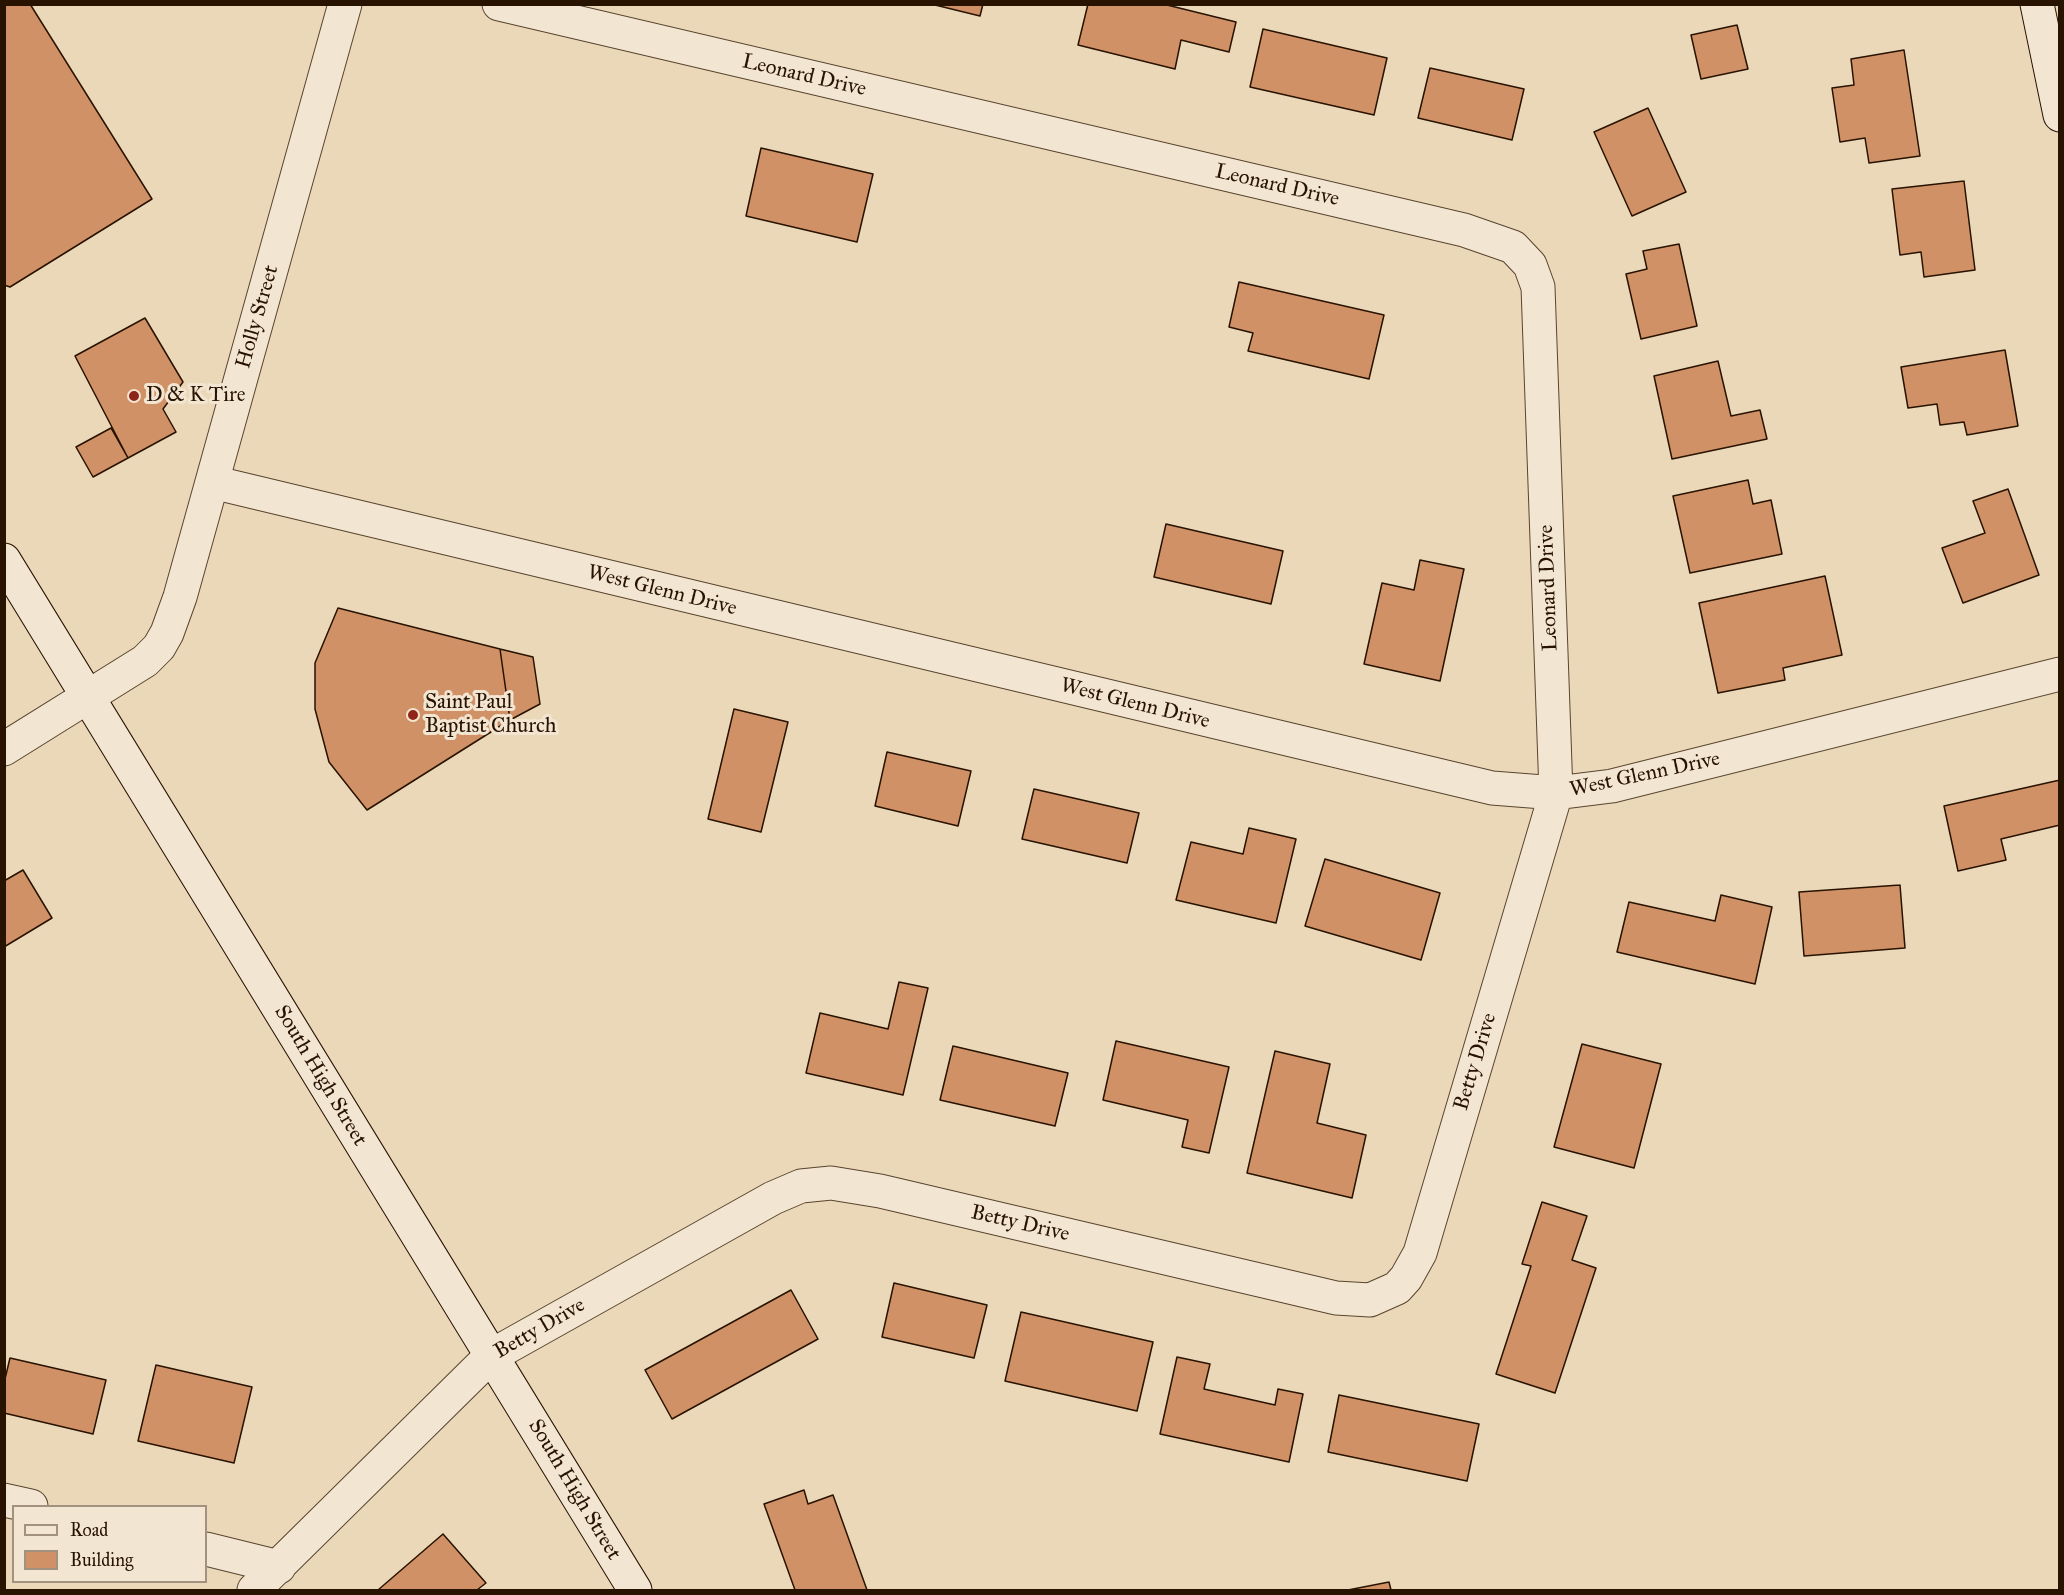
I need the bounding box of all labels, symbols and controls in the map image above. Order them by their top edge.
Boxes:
street label: Leonard Drive [739,49,869,103]
street label: Leonard Drive [1212,159,1342,213]
street label: Holly Street [231,263,285,371]
place label: D & K Tire [146,383,245,409]
marker: D & K Tire [127,389,141,403]
street label: Leonard Drive [1534,524,1564,652]
street label: West Glenn Drive [585,560,739,622]
street label: West Glenn Drive [1058,673,1212,735]
place label: Saint Paul Baptist Church [425,690,556,740]
marker: Saint Paul Baptist Church [406,708,420,722]
street label: West Glenn Drive [1568,747,1722,803]
street label: South High Street [268,1001,372,1151]
street label: Betty Drive [1449,1010,1503,1114]
street label: Betty Drive [968,1200,1072,1248]
street label: Betty Drive [490,1293,590,1365]
street label: South High Street [522,1415,626,1565]
legend [12,1505,207,1583]
text: Road [70,1519,108,1541]
text: Building [70,1549,133,1571]

